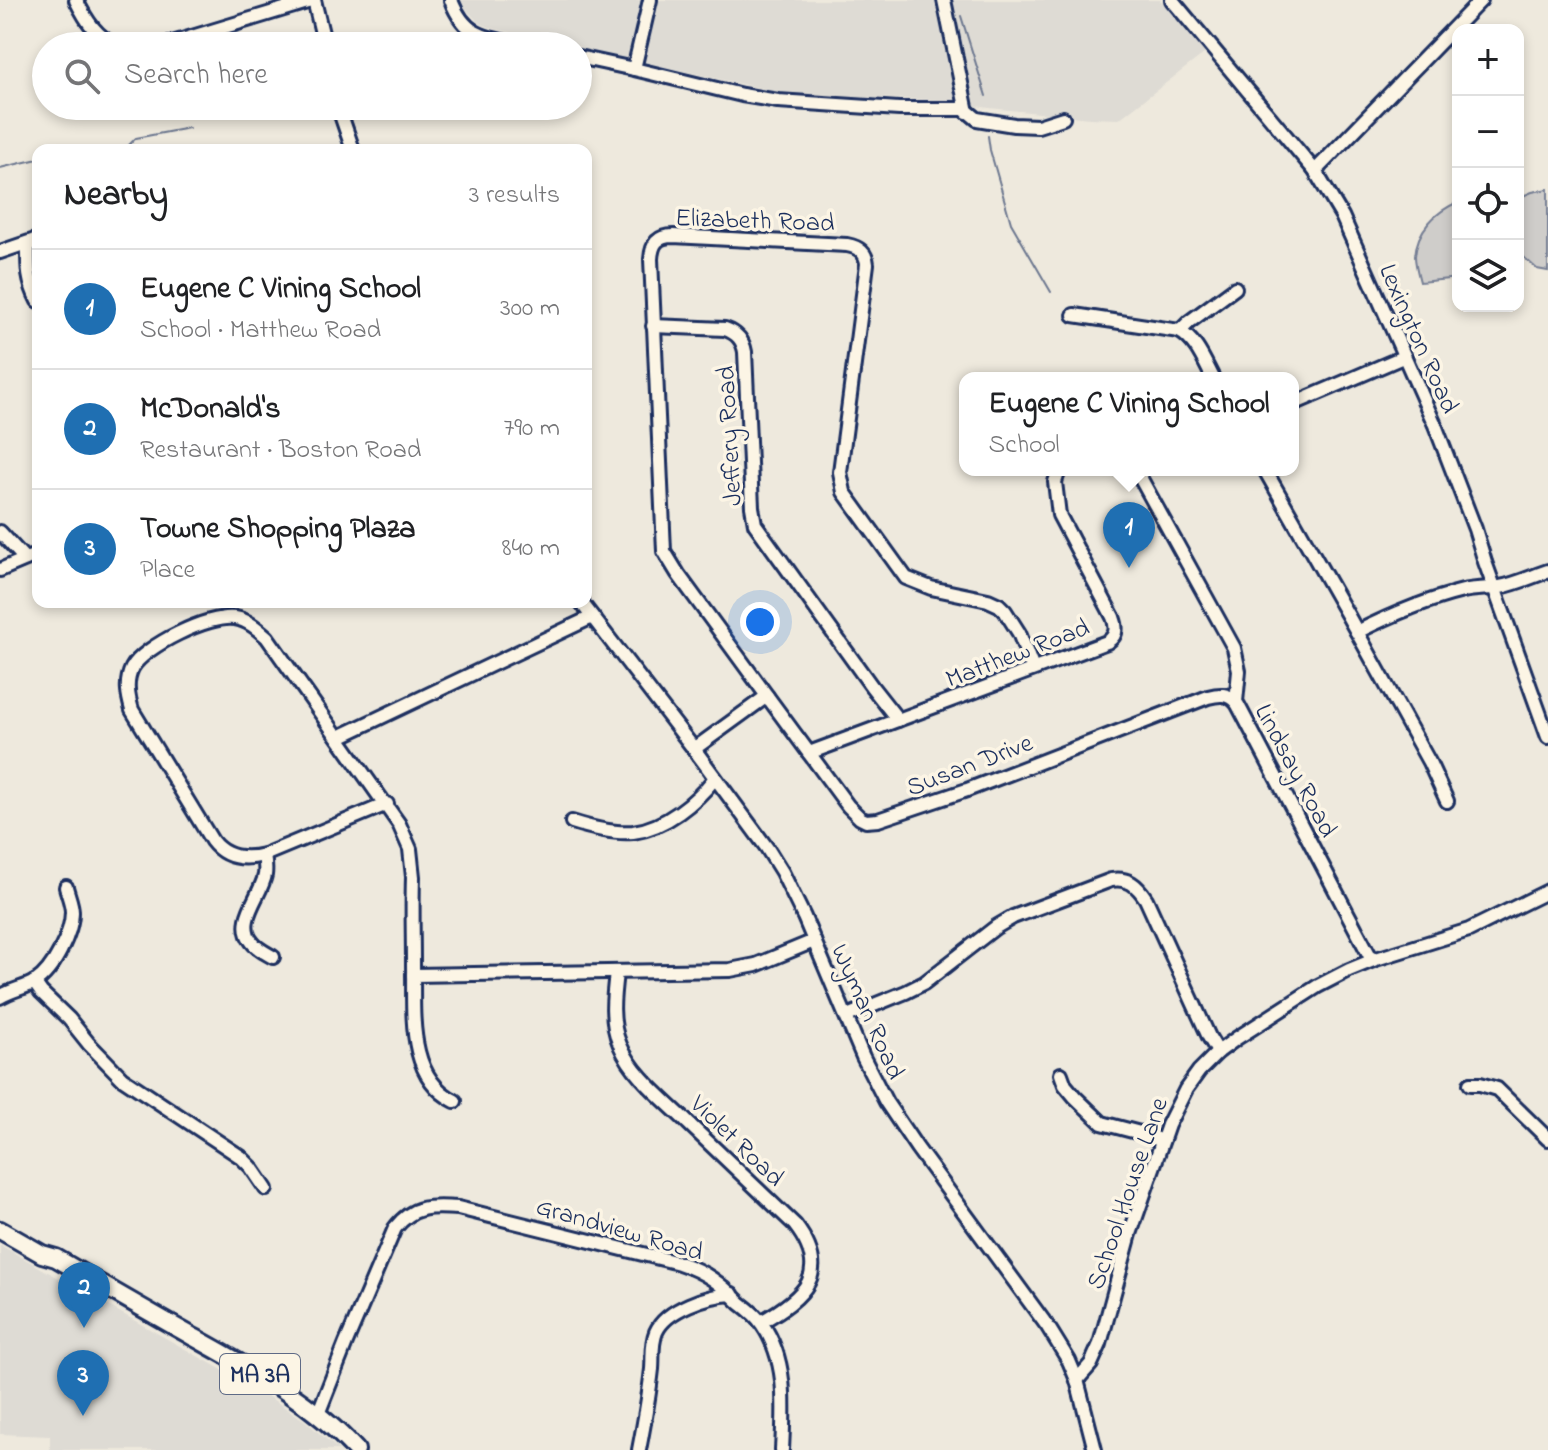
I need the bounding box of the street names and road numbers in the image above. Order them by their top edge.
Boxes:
street label: Elizabeth Road [675,200,836,244]
street label: Lexington Road [1367,258,1467,420]
street label: Jeffery Road [708,364,754,507]
street label: Matthew Road [941,610,1096,700]
street label: Lindsay Road [1243,698,1346,845]
street label: Susan Drive [901,725,1039,808]
street label: Wyman Road [819,938,913,1086]
street label: Violet Road [679,1087,792,1197]
street label: School House Lane [1078,1093,1180,1295]
street label: Grandview Road [531,1189,708,1273]
road number: MA 3A [220,1354,300,1394]

